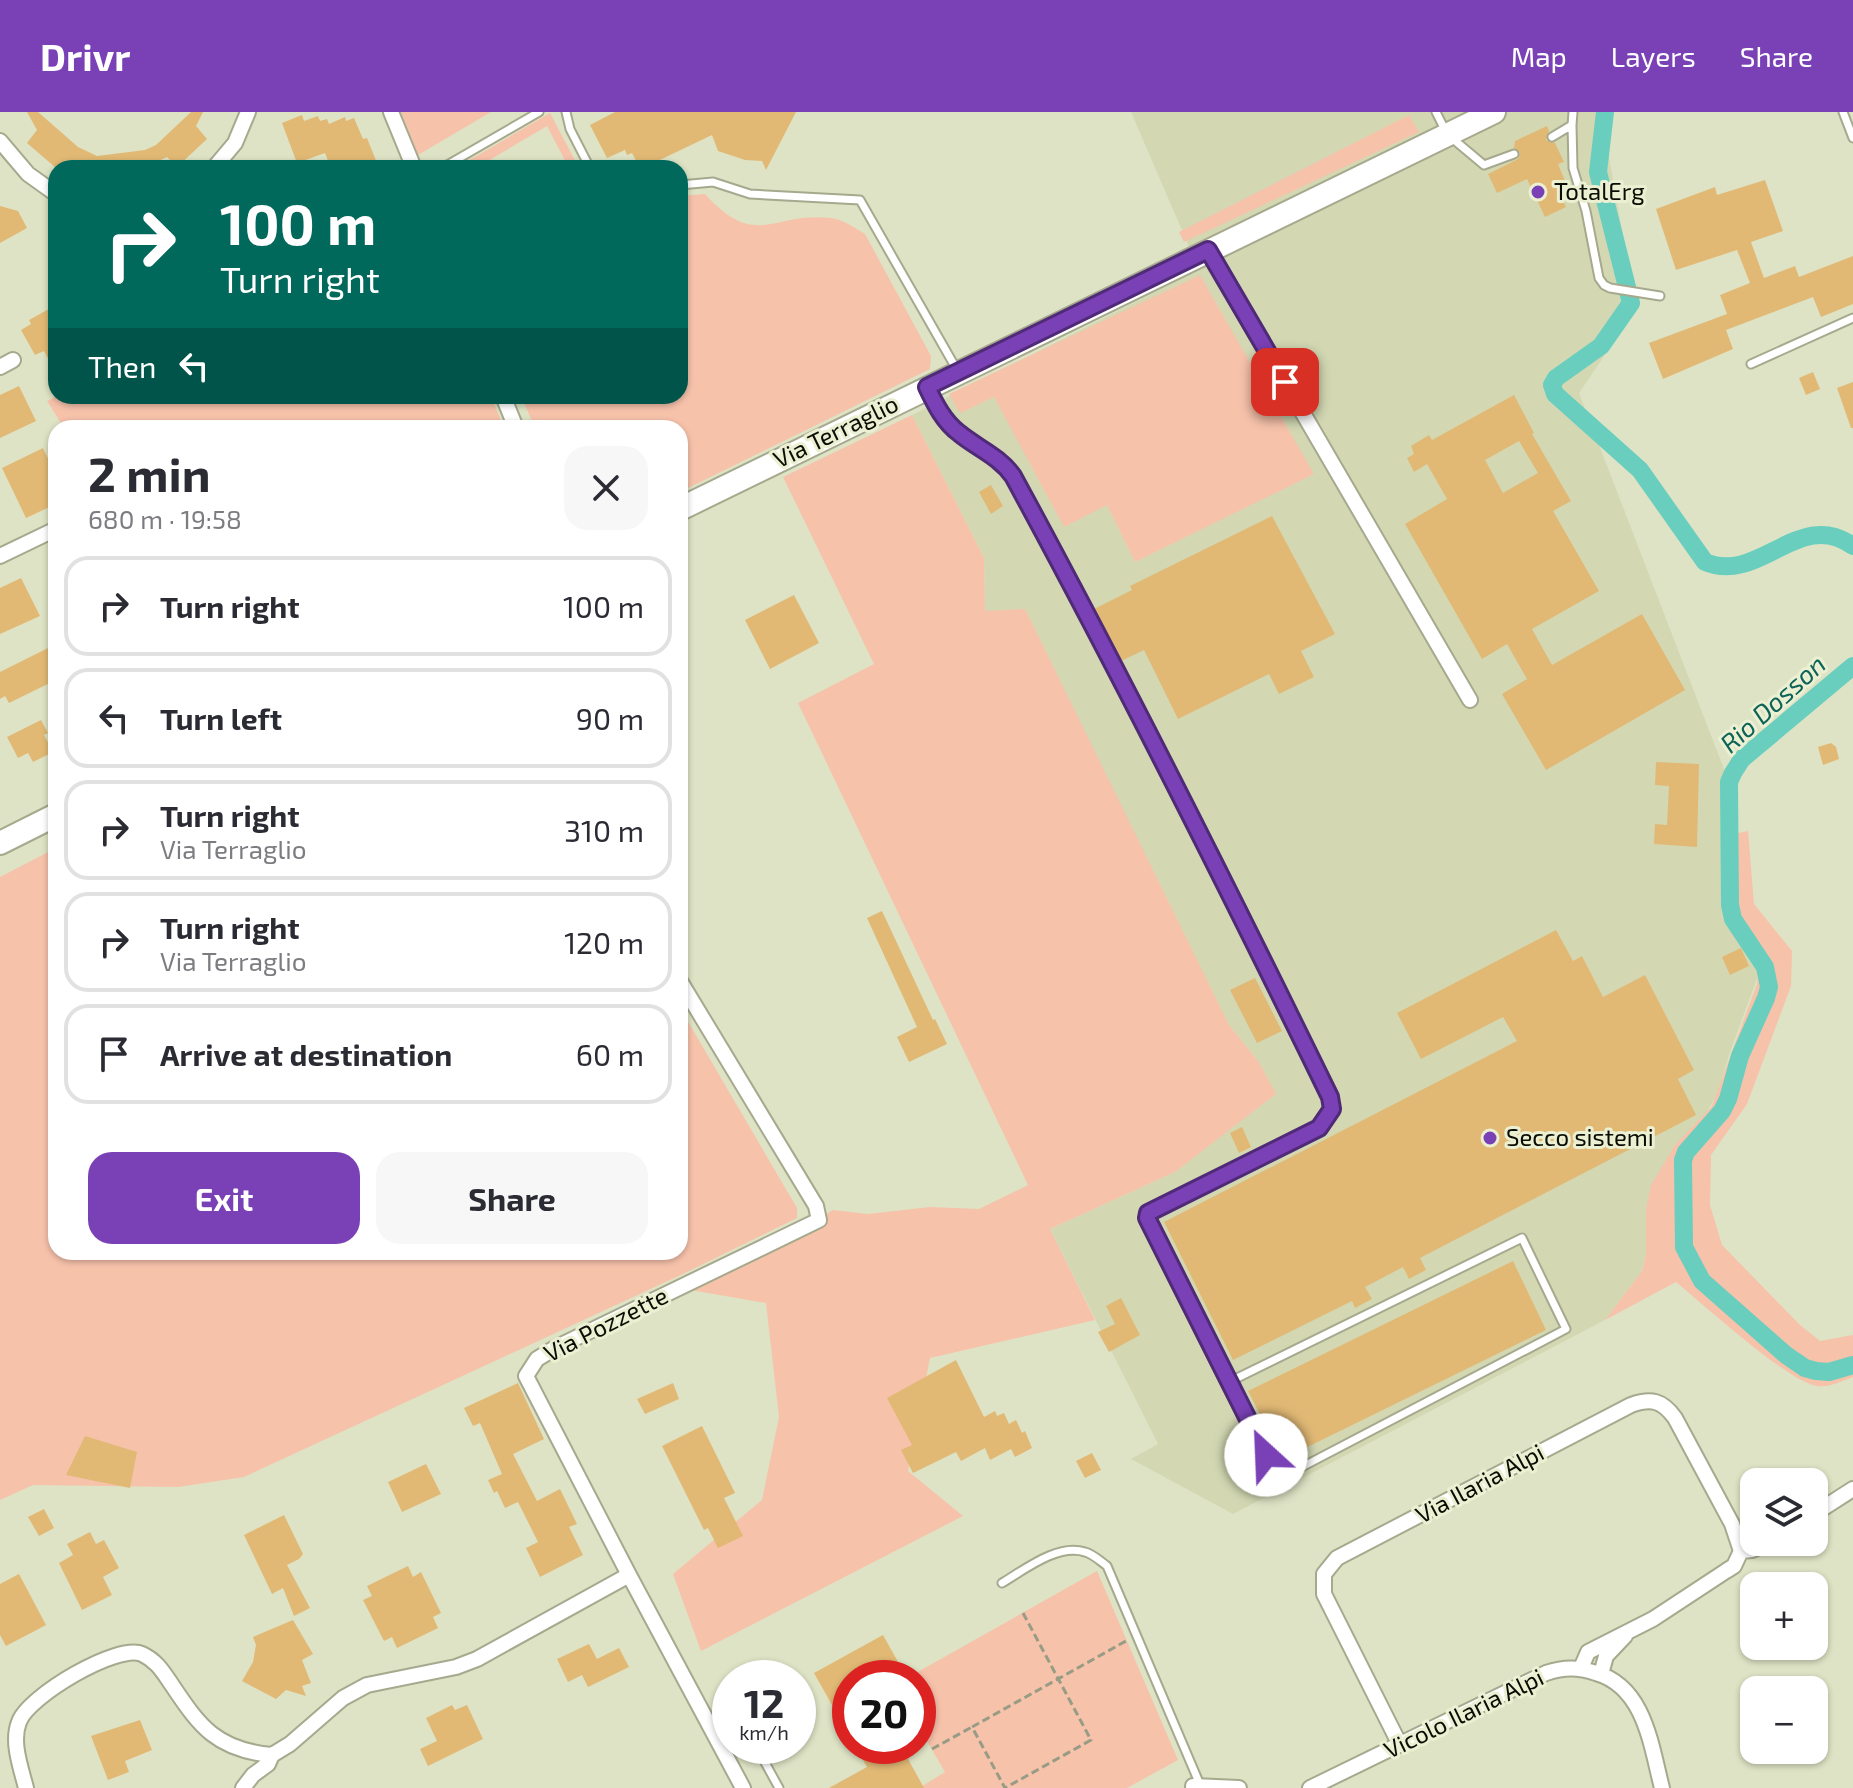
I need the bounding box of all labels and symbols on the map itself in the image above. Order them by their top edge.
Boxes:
place label: TotalErg [1554,176,1645,205]
marker: TotalErg [1529,183,1547,201]
pin [1251,348,1319,416]
street label: Via Terraglio [768,388,902,473]
water label: Rio Dosson [1713,648,1831,758]
place label: Secco sistemi [1506,1122,1654,1151]
marker: Secco sistemi [1481,1129,1499,1147]
street label: Via Pozzette [538,1280,672,1367]
position arrow [1224,1413,1308,1497]
street label: Via Ilaria Alpi [1410,1437,1548,1529]
speed limit sign: 20 [832,1660,936,1764]
street label: Vicolo Ilaria Alpi [1379,1662,1548,1764]

